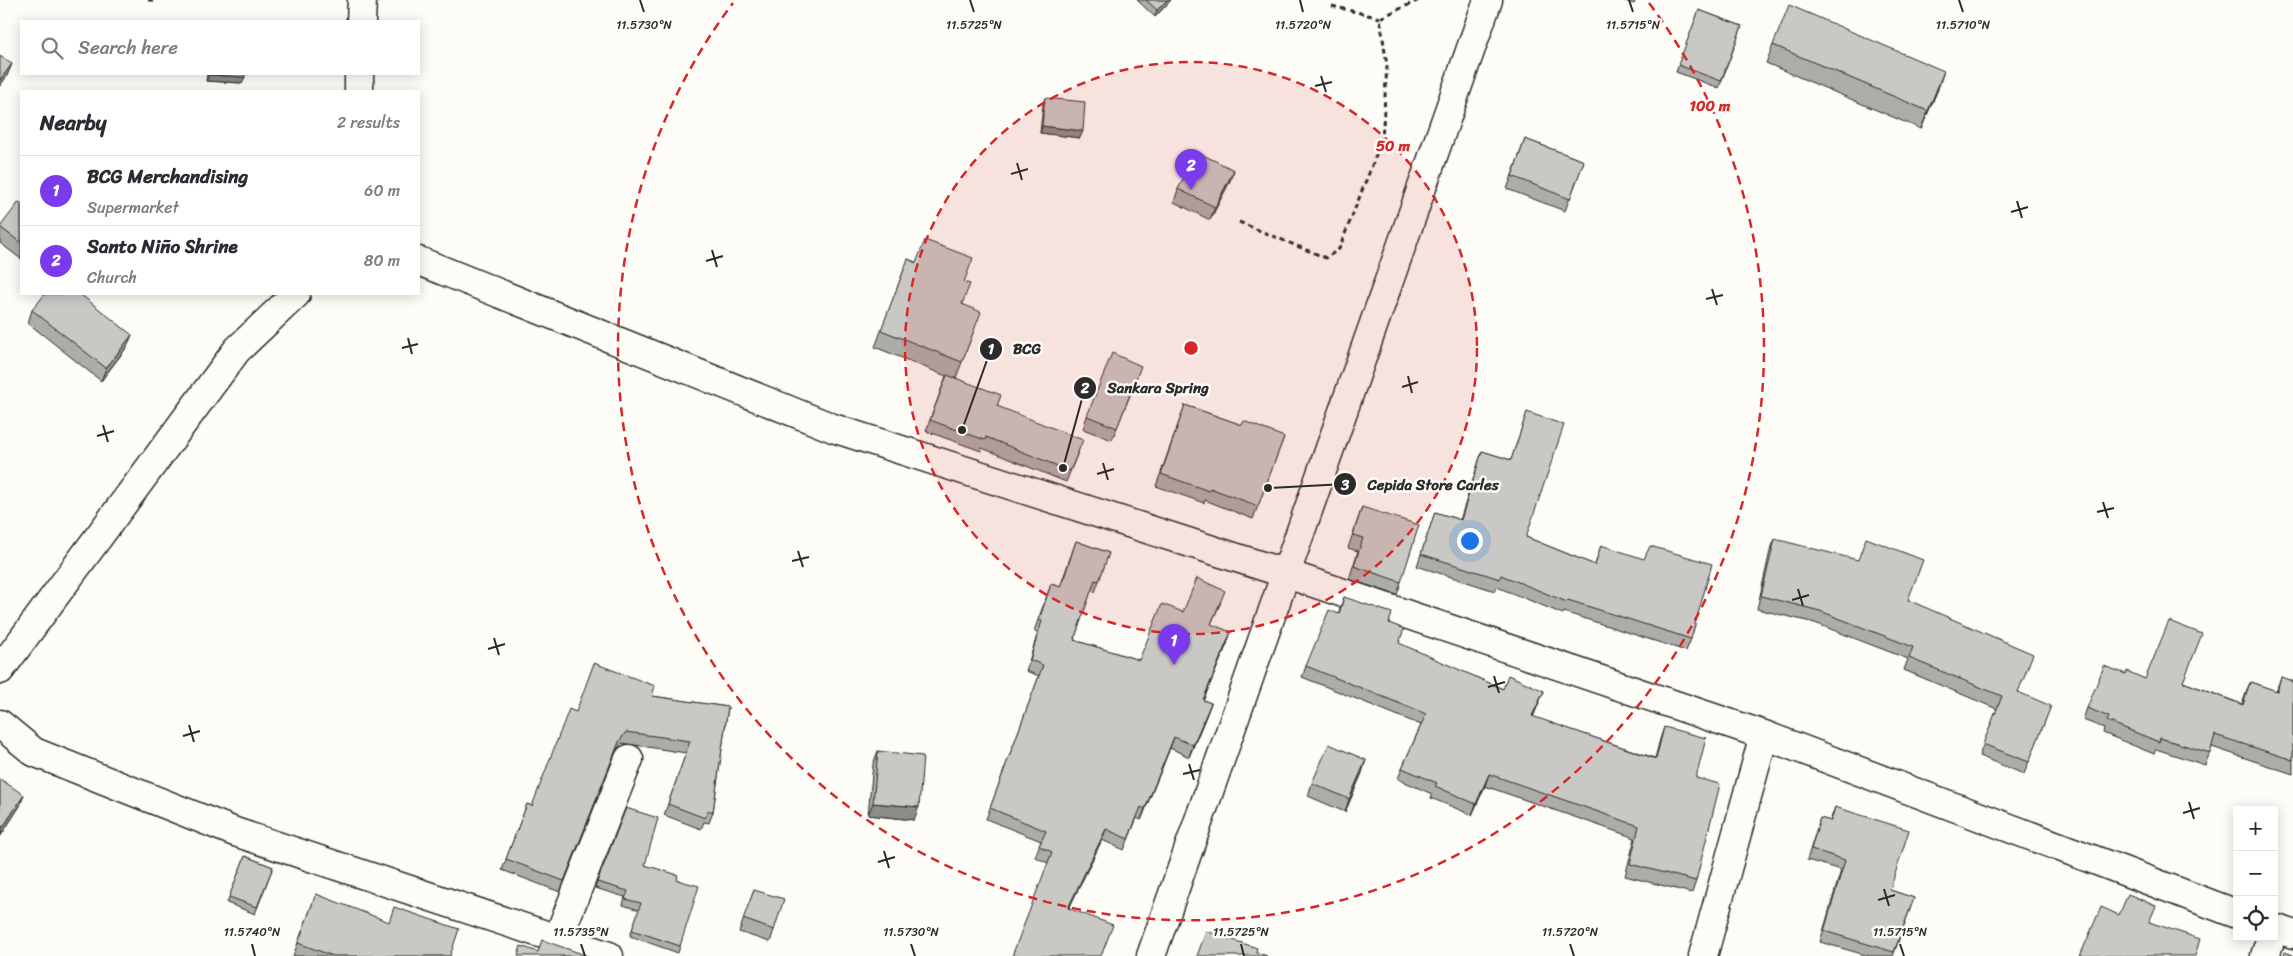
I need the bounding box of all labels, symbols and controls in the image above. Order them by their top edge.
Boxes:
text: 11.5730°N [616,14,673,36]
text: 11.5725°N [946,14,1003,36]
text: 11.5720°N [1275,14,1332,36]
text: 11.5715°N [1606,14,1661,36]
text: 11.5710°N [1936,14,1991,36]
search box [20,20,420,75]
text: Search here [78,31,178,64]
icon: search [38,34,66,62]
text: 100 m [1690,93,1731,119]
text: Nearby [40,104,106,142]
text: 2 results [337,108,400,137]
text: 50 m [1376,133,1411,159]
pin: 2 [1175,149,1207,190]
text: BCG Merchandising [87,160,248,193]
text: 1 [53,176,59,205]
text: 60 m [364,176,400,205]
text: Supermarket [87,193,179,222]
text: Santo Niño Shrine [87,230,238,263]
text: 2 [51,246,61,275]
text: 80 m [364,246,400,275]
text: Church [87,263,137,292]
callout: BCG [978,334,1051,364]
text: 1 [988,336,995,362]
text: BCG [1013,336,1041,362]
centre of rings [1182,339,1200,357]
callout: Sankara Spring [1073,373,1219,403]
text: 2 [1080,375,1090,401]
text: Sankara Spring [1106,375,1209,401]
callout: Cepida Store Carles [1333,469,1509,499]
text: 3 [1340,472,1350,498]
text: Cepida Store Carles [1366,472,1500,498]
your location [1457,528,1483,554]
pin: 1 [1158,624,1190,665]
map controls [2233,806,2278,941]
button: + [2233,806,2278,851]
button: − [2233,851,2278,896]
button: locate [2233,896,2278,941]
text: 11.5740°N [224,921,281,943]
text: 11.5735°N [553,921,609,943]
text: 11.5730°N [883,921,940,943]
text: 11.5725°N [1213,921,1270,943]
text: 11.5720°N [1542,921,1599,943]
text: 11.5715°N [1873,921,1928,943]

